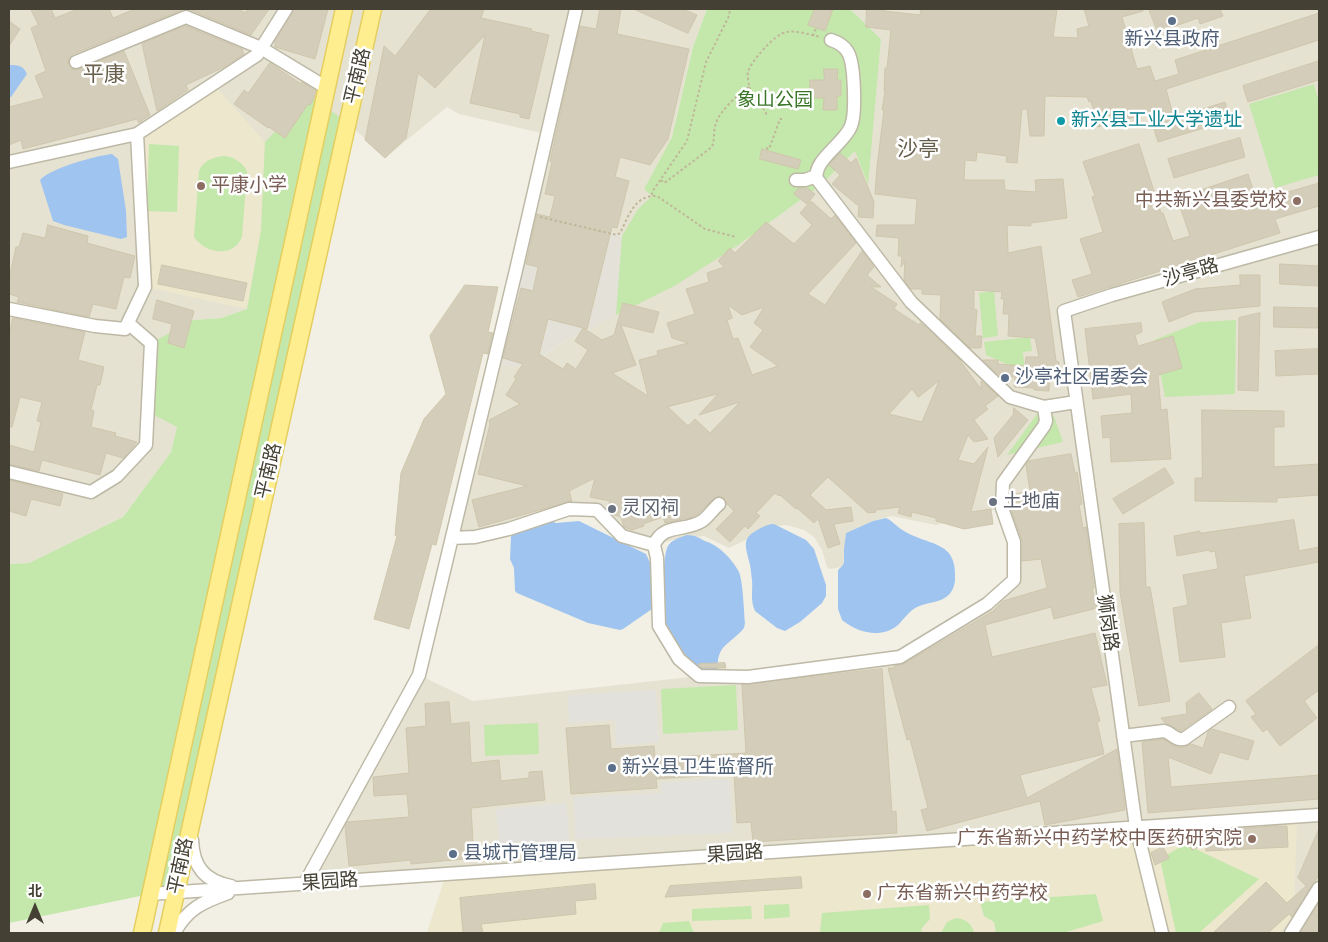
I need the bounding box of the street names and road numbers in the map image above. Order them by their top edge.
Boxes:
street label: 平南路 [340,46,376,106]
street label: 沙亭路 [1160,254,1222,292]
street label: 平南路 [251,441,287,501]
street label: 狮岗路 [1092,593,1122,653]
street label: 平南路 [164,836,198,896]
street label: 果园路 [706,841,764,867]
street label: 果园路 [301,869,359,895]

